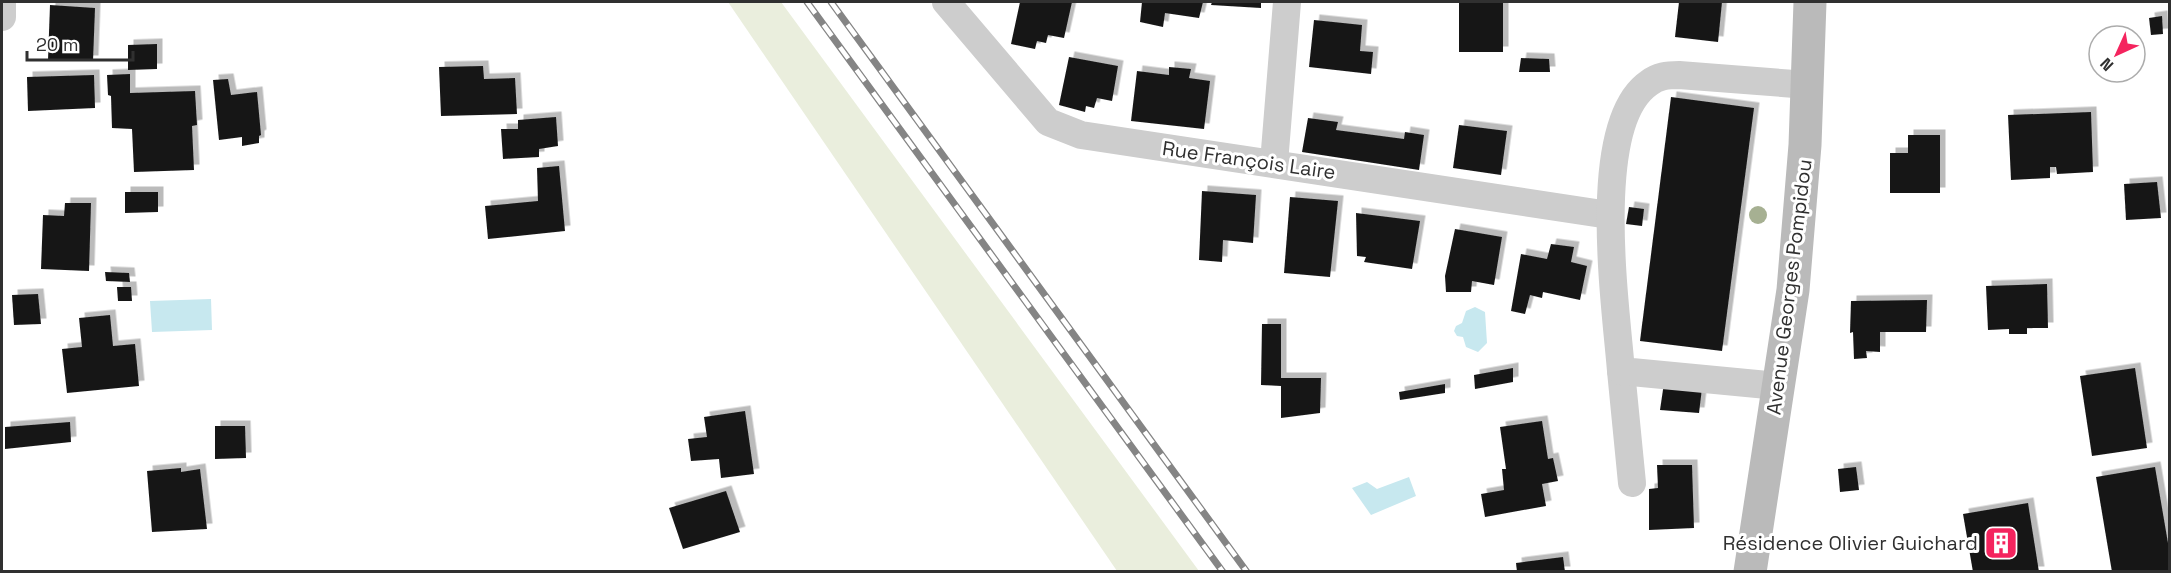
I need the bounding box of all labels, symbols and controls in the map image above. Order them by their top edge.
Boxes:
scale bar [27,24,134,62]
north arrow [2087,24,2147,84]
text: 20 m [36,33,79,56]
text: N [2096,53,2118,75]
street label: Rue François Laire [1161,135,1337,185]
street label: Avenue Georges Pompidou [1760,158,1818,416]
building icon: Résidence Olivier Guichard [1983,525,2019,561]
place label: Résidence Olivier Guichard [1723,530,1978,556]

